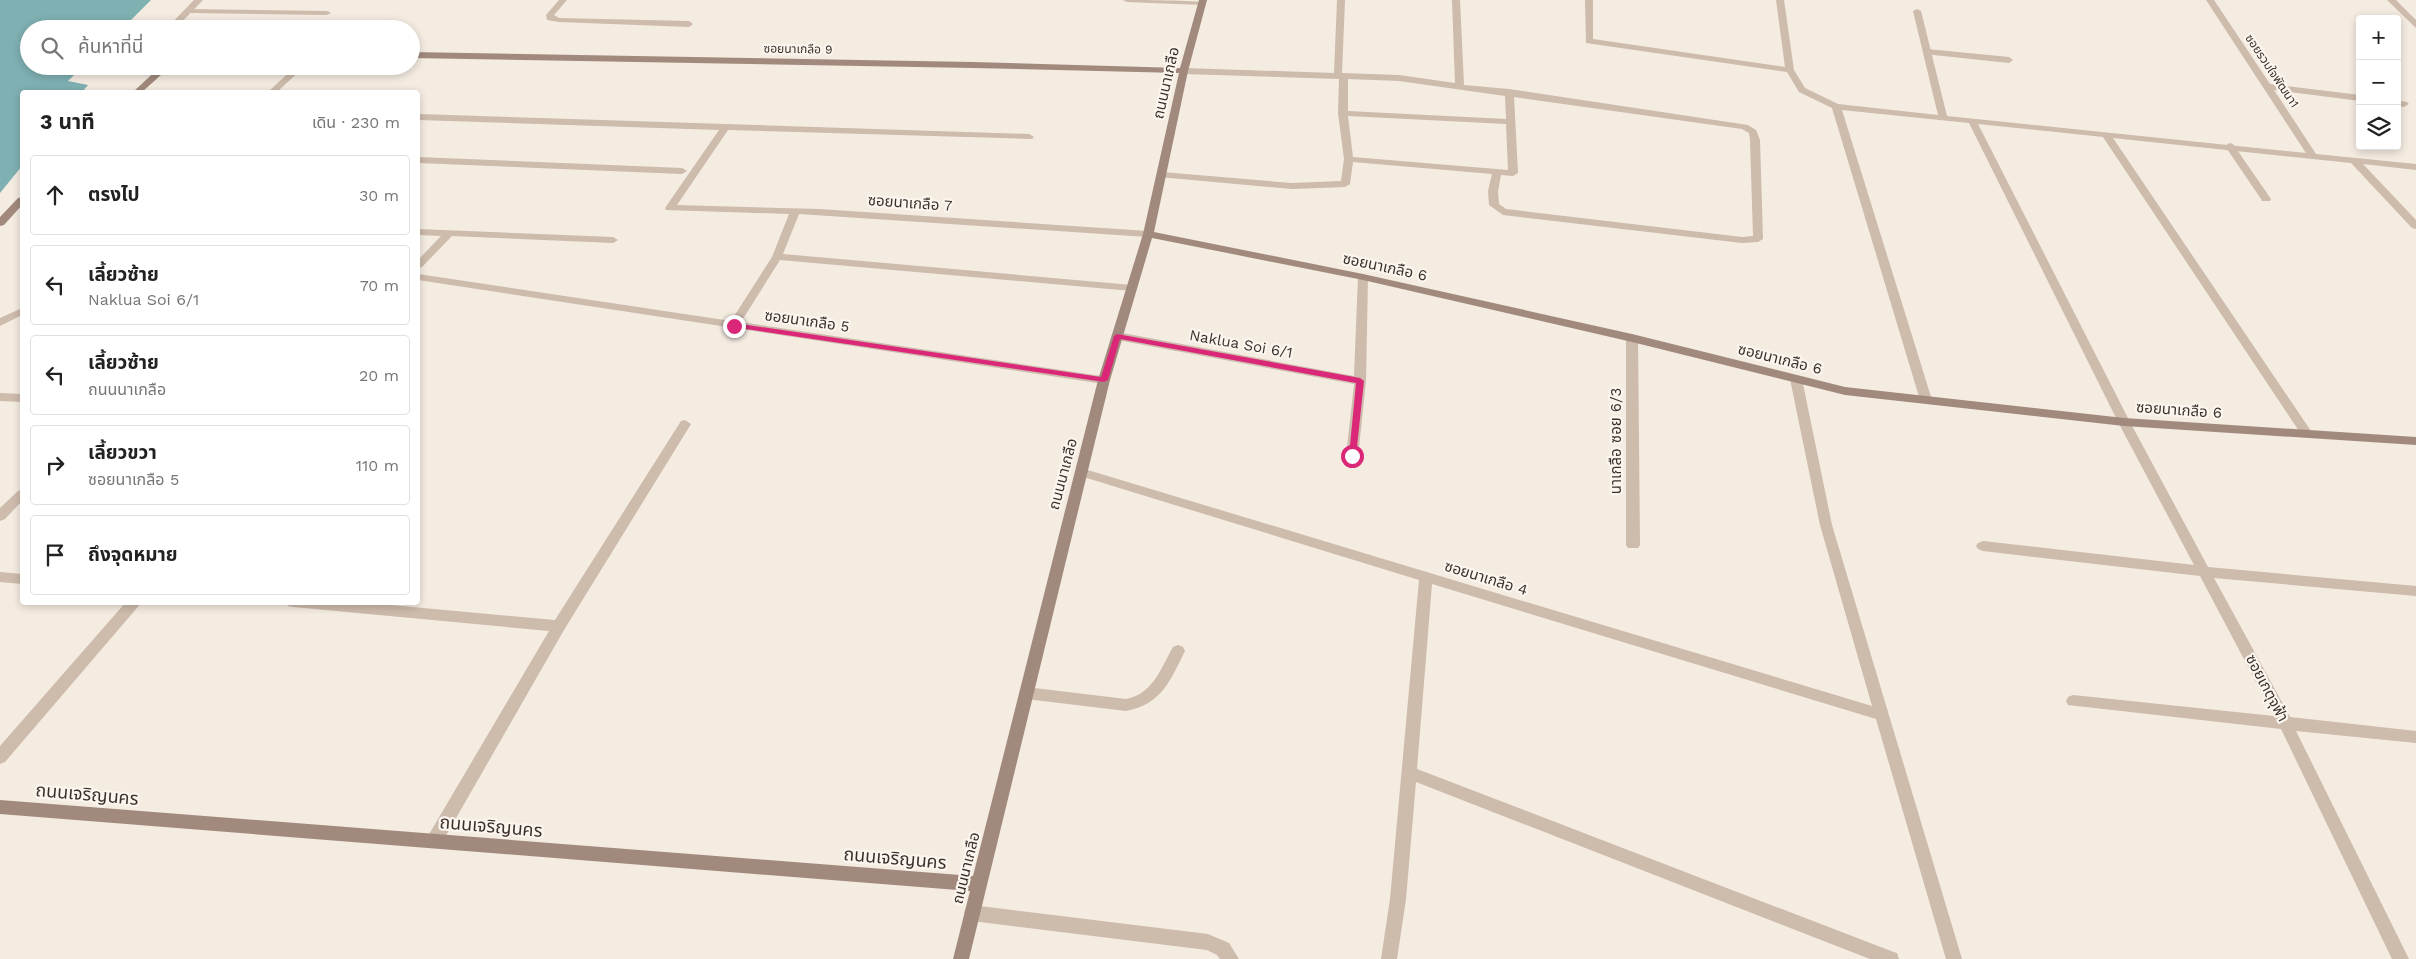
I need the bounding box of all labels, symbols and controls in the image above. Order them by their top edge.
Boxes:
map controls [2356,15,2401,150]
button: + [2356,15,2401,60]
search box [20,20,420,75]
street label: ซอยรวมใจพัฒนา1 [2242,32,2302,110]
icon: search [38,34,66,62]
text: ค้นหาที่นี่ [78,35,143,58]
street label: ซอยนาเกลือ 9 [763,41,833,57]
street label: ถนนนาเกลือ [1149,45,1183,121]
button: − [2356,60,2401,105]
button: layers [2356,105,2401,150]
text: 3 นาที [40,109,95,134]
text: เดิน · 230 m [312,113,400,132]
icon: ahead [41,181,69,209]
text: ตรงไป [88,183,140,206]
text: 30 m [359,186,399,205]
street label: ซอยนาเกลือ 7 [867,191,953,215]
street label: ซอยนาเกลือ 6 [1341,249,1429,285]
text: เลี้ยวซ้าย [88,263,159,286]
icon: left [41,271,69,299]
text: 70 m [360,276,399,295]
text: Naklua Soi 6/1 [88,290,199,309]
street label: ซอยนาเกลือ 5 [763,306,851,336]
route end [723,315,746,338]
street label: Naklua Soi 6/1 [1188,326,1294,362]
street label: ซอยนาเกลือ 6 [1736,340,1824,378]
text: เลี้ยวซ้าย [88,351,159,374]
icon: left [41,361,69,389]
text: 20 m [359,366,399,385]
text: ถนนนาเกลือ [88,380,166,399]
street label: นาเกลือ ซอย 6/3 [1607,388,1625,494]
street label: ซอยนาเกลือ 6 [2135,398,2223,422]
street label: ถนนนาเกลือ [1045,436,1081,512]
text: เลี้ยวขวา [88,441,157,464]
route start [1341,445,1364,468]
icon: right [41,451,69,479]
text: 110 m [356,456,399,475]
text: ซอยนาเกลือ 5 [88,470,179,489]
icon: arrive [41,541,69,569]
text: ถึงจุดหมาย [88,543,178,566]
street label: ซอยนาเกลือ 4 [1442,557,1530,599]
street label: ซอยเกตุจุฟ้า [2242,651,2292,725]
street label: ถนนเจริญนคร [35,779,140,809]
street label: ถนนเจริญนคร [439,811,544,841]
street label: ถนนนาเกลือ [948,830,984,906]
street label: ถนนเจริญนคร [843,843,948,873]

